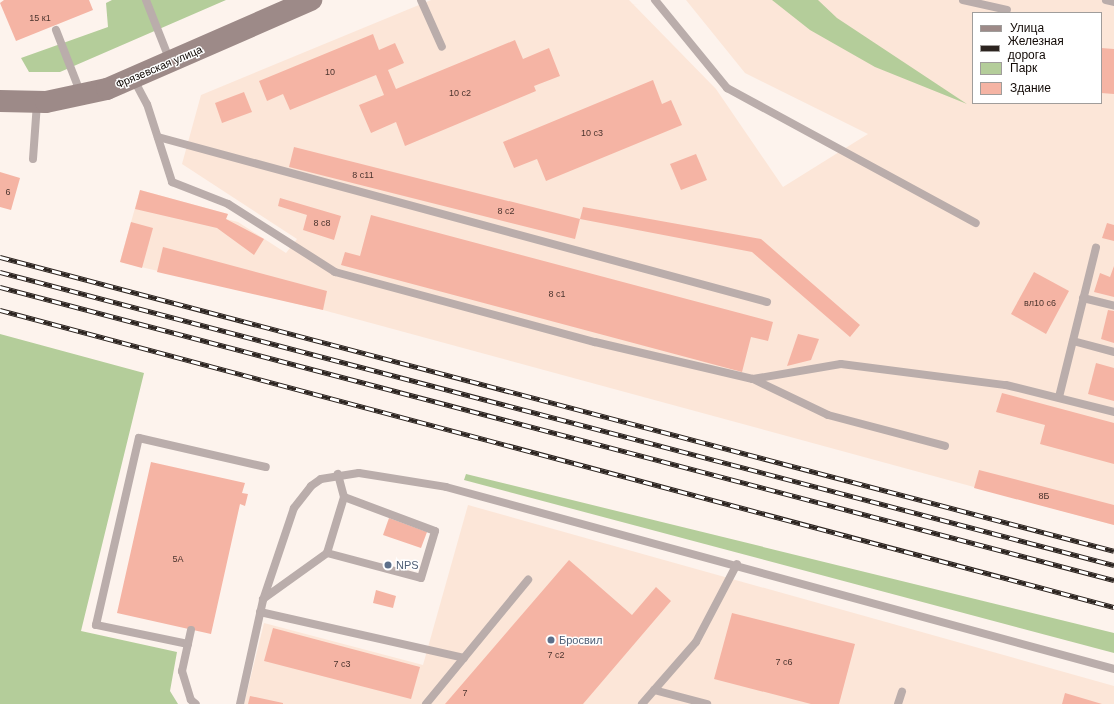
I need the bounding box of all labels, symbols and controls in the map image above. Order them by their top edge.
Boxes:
legend [972,12,1102,104]
house number: 15 к1 [29,13,51,23]
text: Улица [1010,21,1044,35]
text: Железная дорога [1008,34,1064,62]
street label: Фрязевская улица [114,43,204,91]
text: Парк [1010,61,1037,75]
house number: 10 [325,67,335,77]
text: Здание [1010,81,1051,95]
house number: 10 с2 [449,88,471,98]
house number: 10 с3 [581,128,603,138]
house number: 8 с11 [352,170,374,180]
house number: 6 [5,187,11,197]
house number: 8 c2 [497,206,515,216]
house number: 8 c8 [313,218,331,228]
house number: 8 c1 [548,289,566,299]
house number: вл10 с6 [1024,298,1056,308]
house number: 8Б [1039,491,1049,501]
house number: 5А [172,554,184,564]
place label: NPS [396,558,419,572]
marker: NPS [383,560,393,570]
place label: Бросвил [559,633,602,647]
marker: Бросвил [546,635,556,645]
house number: 7 с2 [547,650,565,660]
house number: 7 с6 [775,657,793,667]
house number: 7 с3 [333,659,351,669]
house number: 7 [462,688,468,698]

